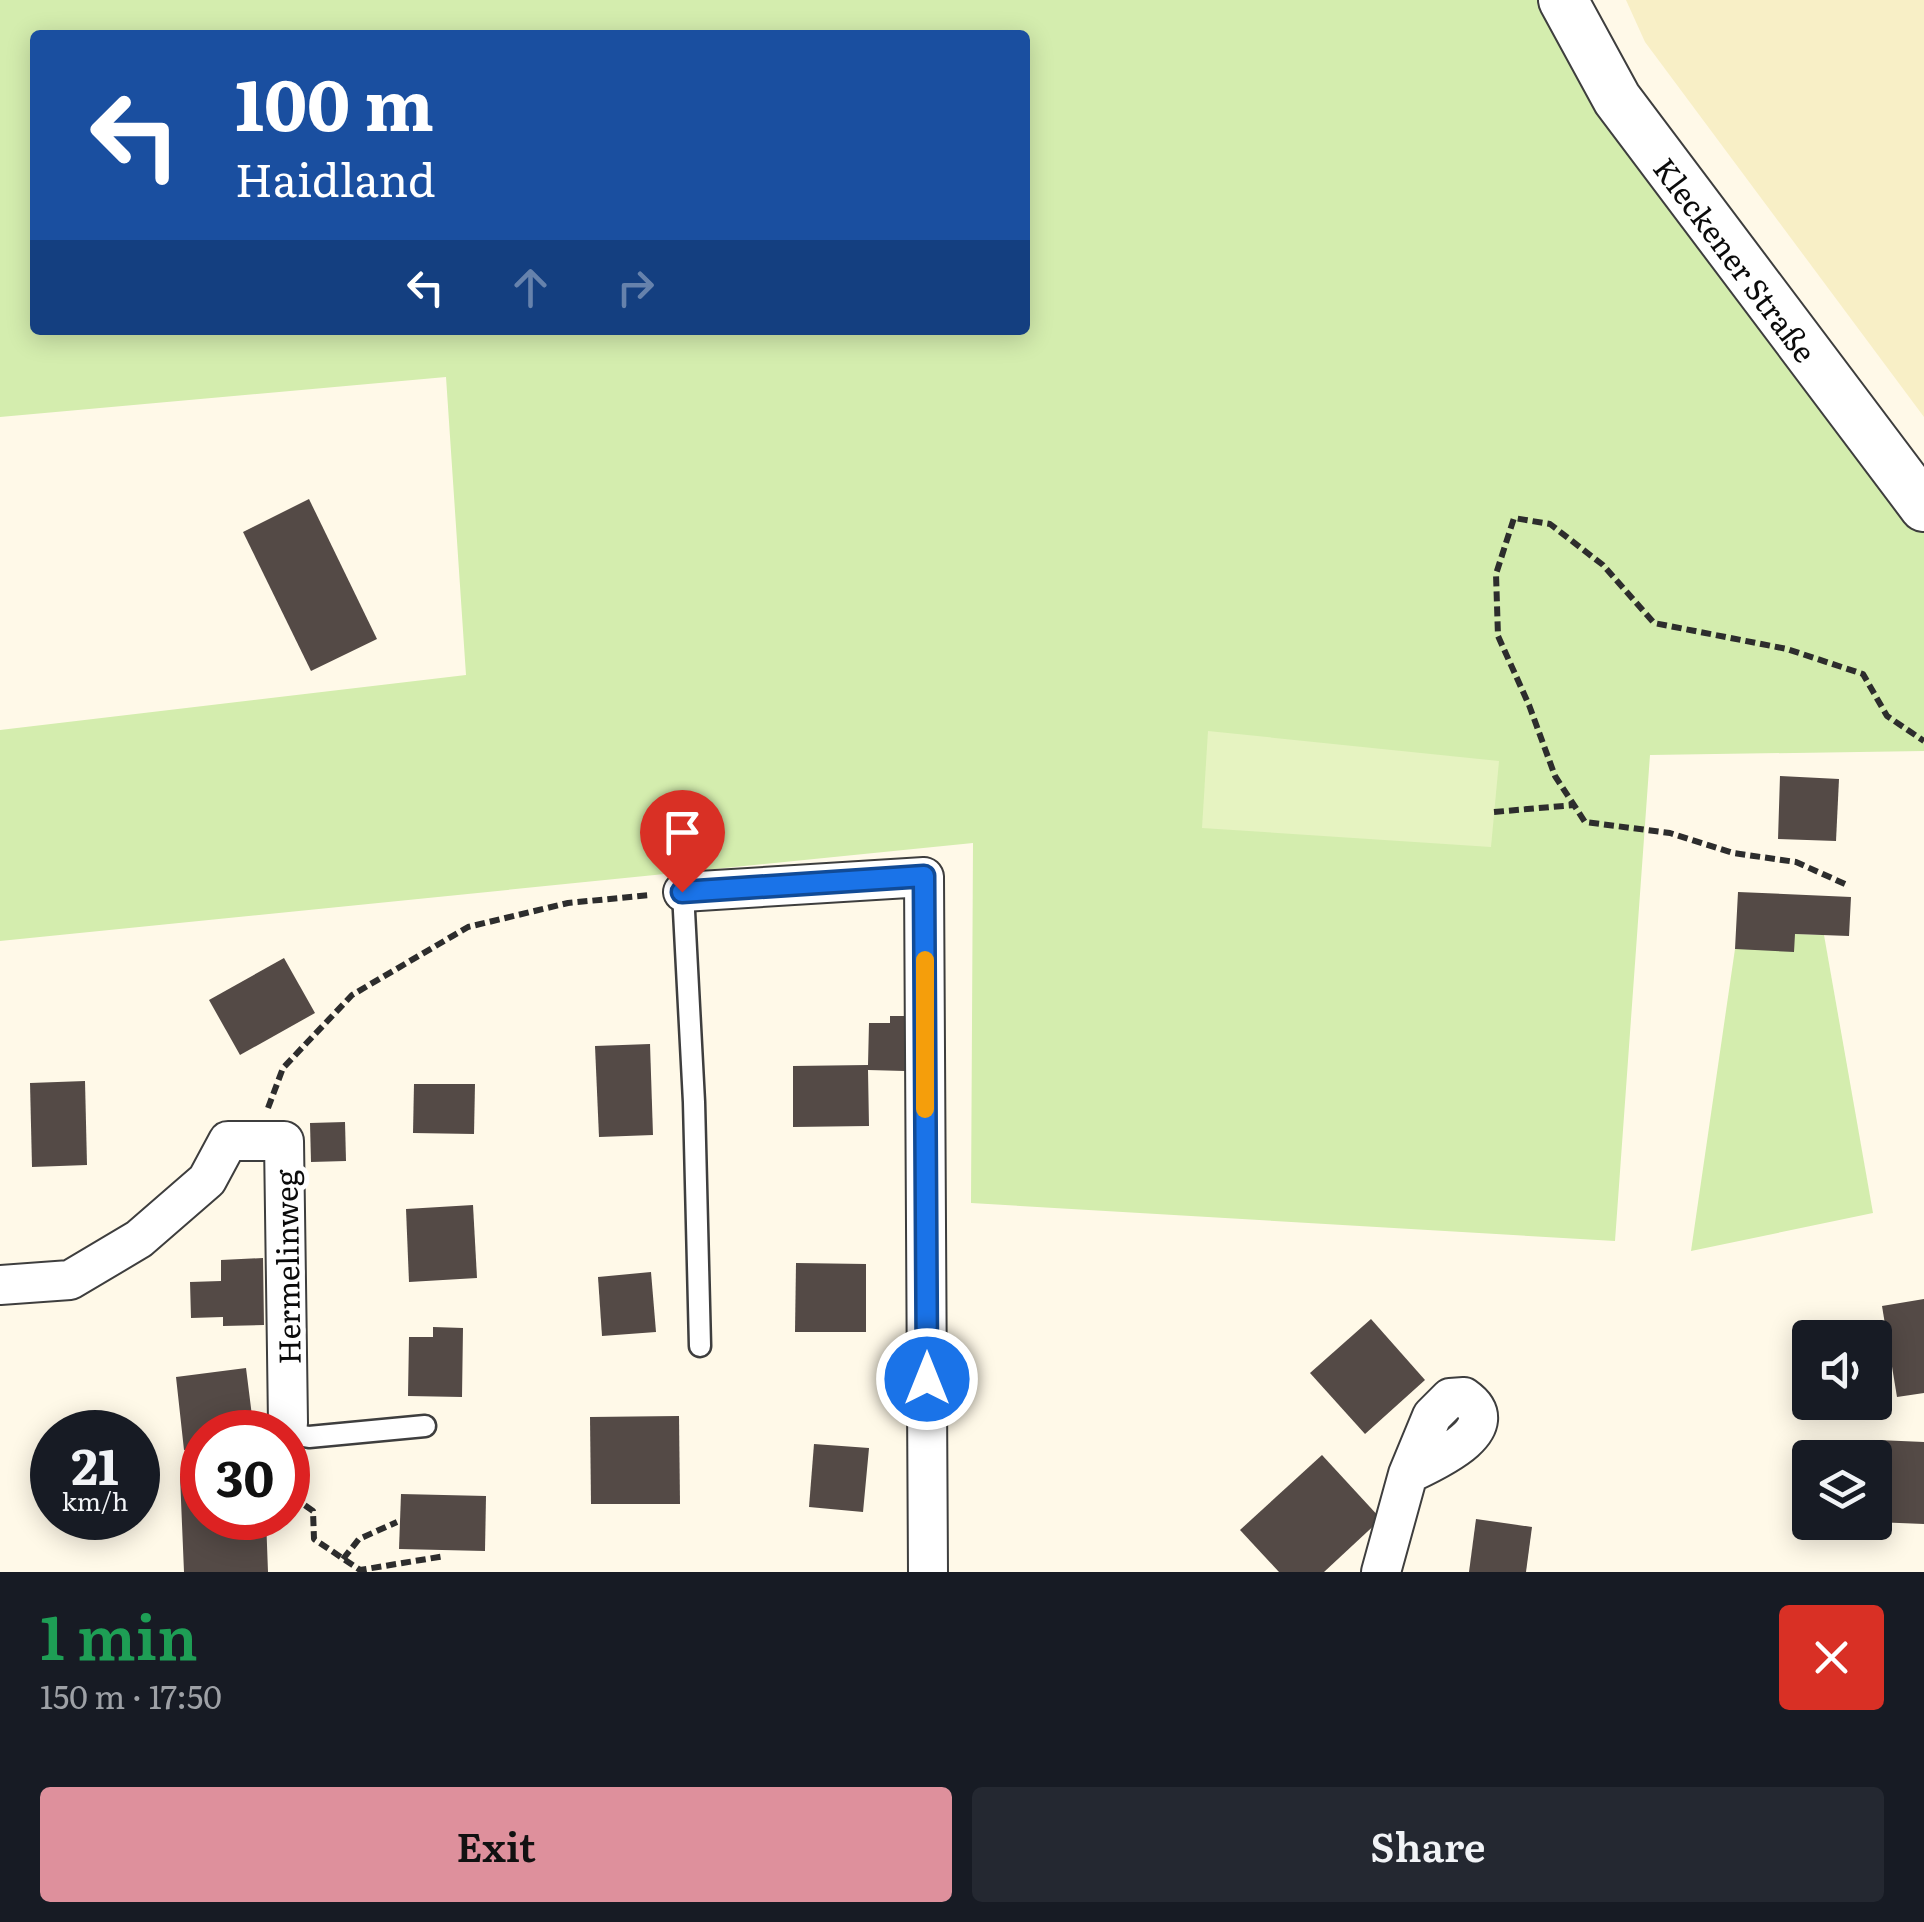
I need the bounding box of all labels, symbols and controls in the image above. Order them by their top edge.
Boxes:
text: 100 m [235,49,434,153]
icon: left [70,70,200,200]
text: Haidland [235,144,435,211]
street label: Kleckener Straße [1644,147,1828,371]
icon: left [398,260,453,315]
icon: ahead [503,260,558,315]
icon: right [608,260,663,315]
pin [640,790,725,893]
icon: arrive [655,805,710,860]
street label: Hermelinweg [262,1169,310,1365]
map controls [1792,1320,1892,1540]
button: sound [1792,1320,1892,1420]
position arrow [875,1327,979,1431]
speed limit sign: 30 [180,1410,310,1540]
text: 21 [71,1426,119,1500]
button: layers [1792,1440,1892,1540]
text: km/h [62,1482,128,1519]
text: 1 min [40,1589,198,1678]
button: close [1779,1605,1884,1710]
text: 150 m · 17:50 [40,1671,222,1719]
button: Exit [40,1787,952,1902]
button: Share [972,1787,1884,1902]

